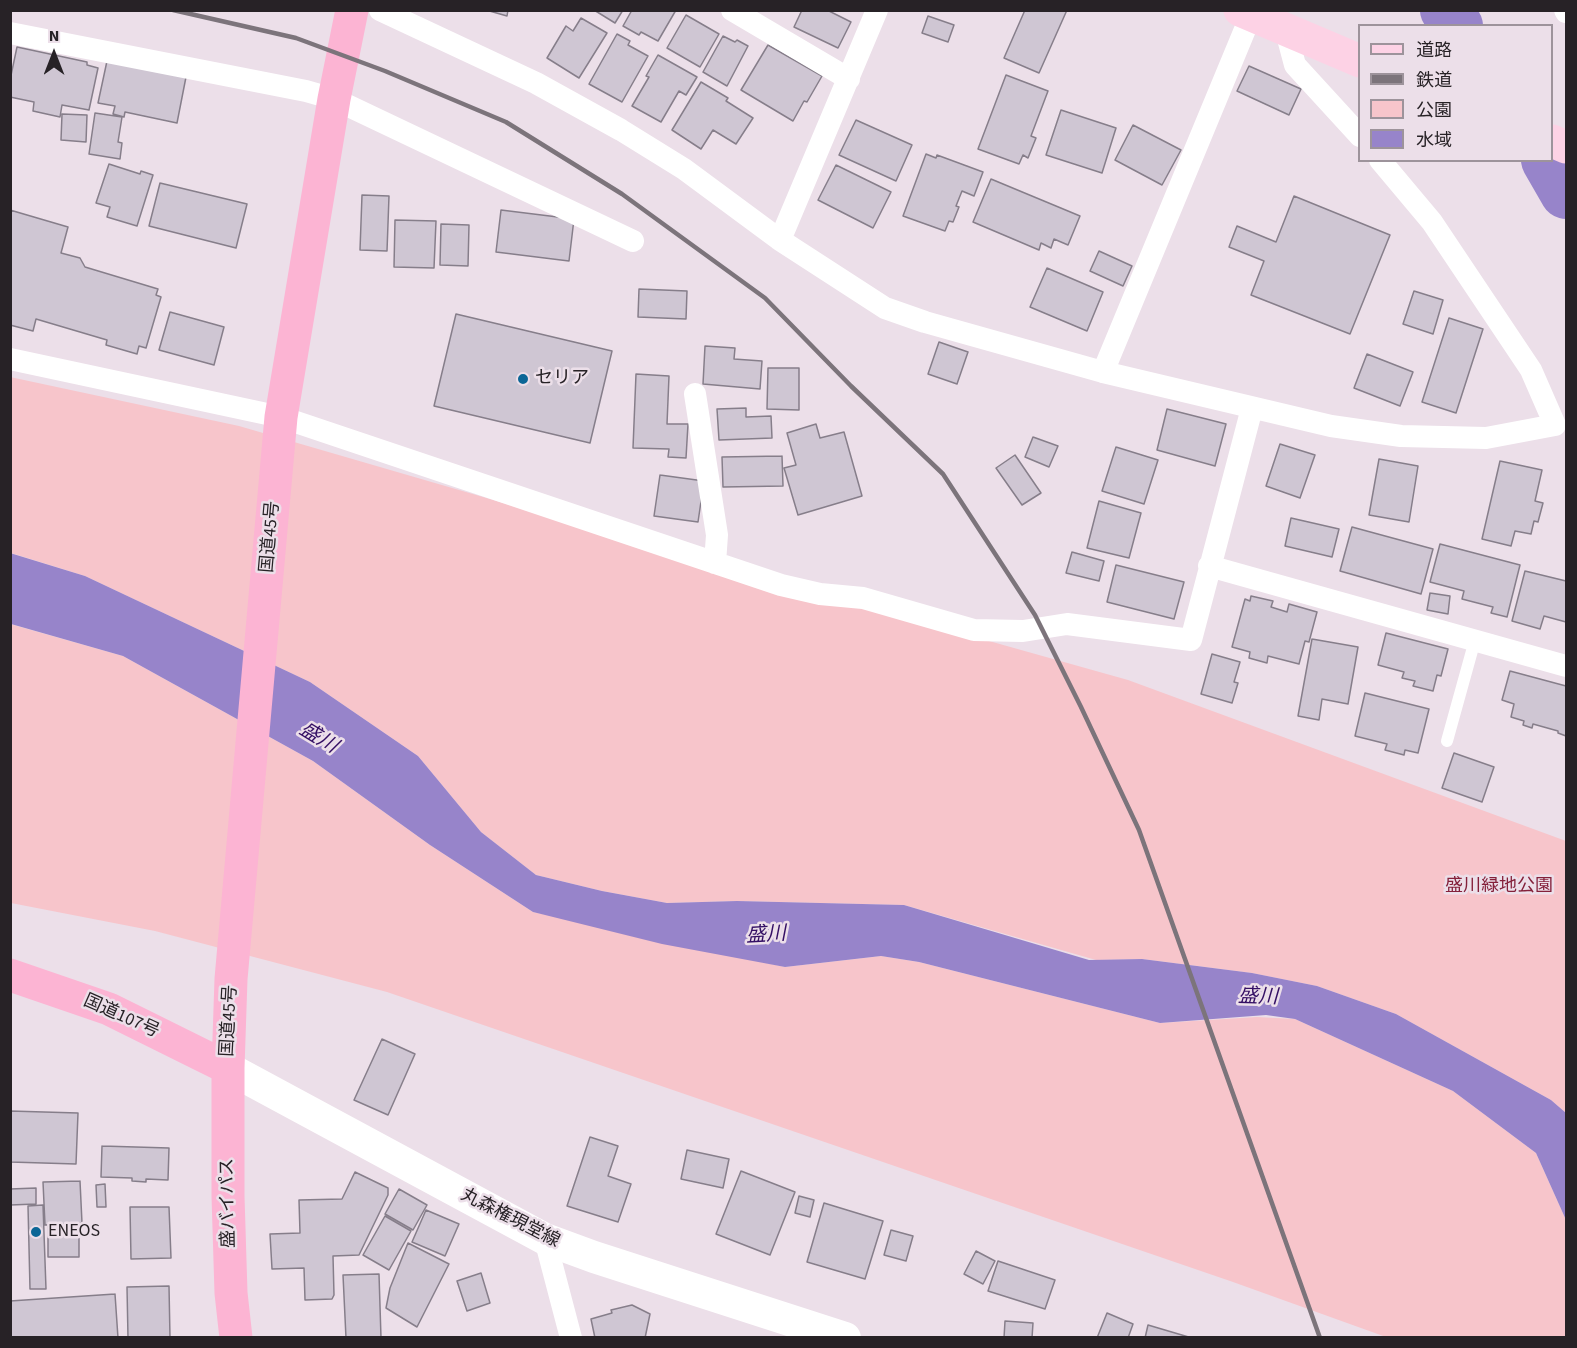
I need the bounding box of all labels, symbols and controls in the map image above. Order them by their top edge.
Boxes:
north arrow [24,24,84,84]
legend [1358,24,1553,162]
text: N [49,25,59,47]
text: 道路 [1416,38,1452,63]
text: 鉄道 [1416,68,1452,93]
text: 公園 [1416,98,1452,123]
text: 水域 [1416,128,1452,153]
place label: セリア [535,368,589,390]
marker: セリア [516,372,530,386]
street label: 国道45号 [257,500,285,574]
water label: 盛川 [295,718,341,760]
park label: 盛川緑地公園 [1445,876,1553,898]
water label: 盛川 [745,923,787,949]
street label: 国道45号 [217,985,243,1057]
water label: 盛川 [1238,985,1278,1011]
street label: 国道107号 [80,991,162,1043]
street label: 盛バイパス [217,1158,241,1248]
street label: 丸森権現堂線 [457,1185,563,1253]
place label: ENEOS [48,1221,100,1243]
marker: ENEOS [29,1225,43,1239]

